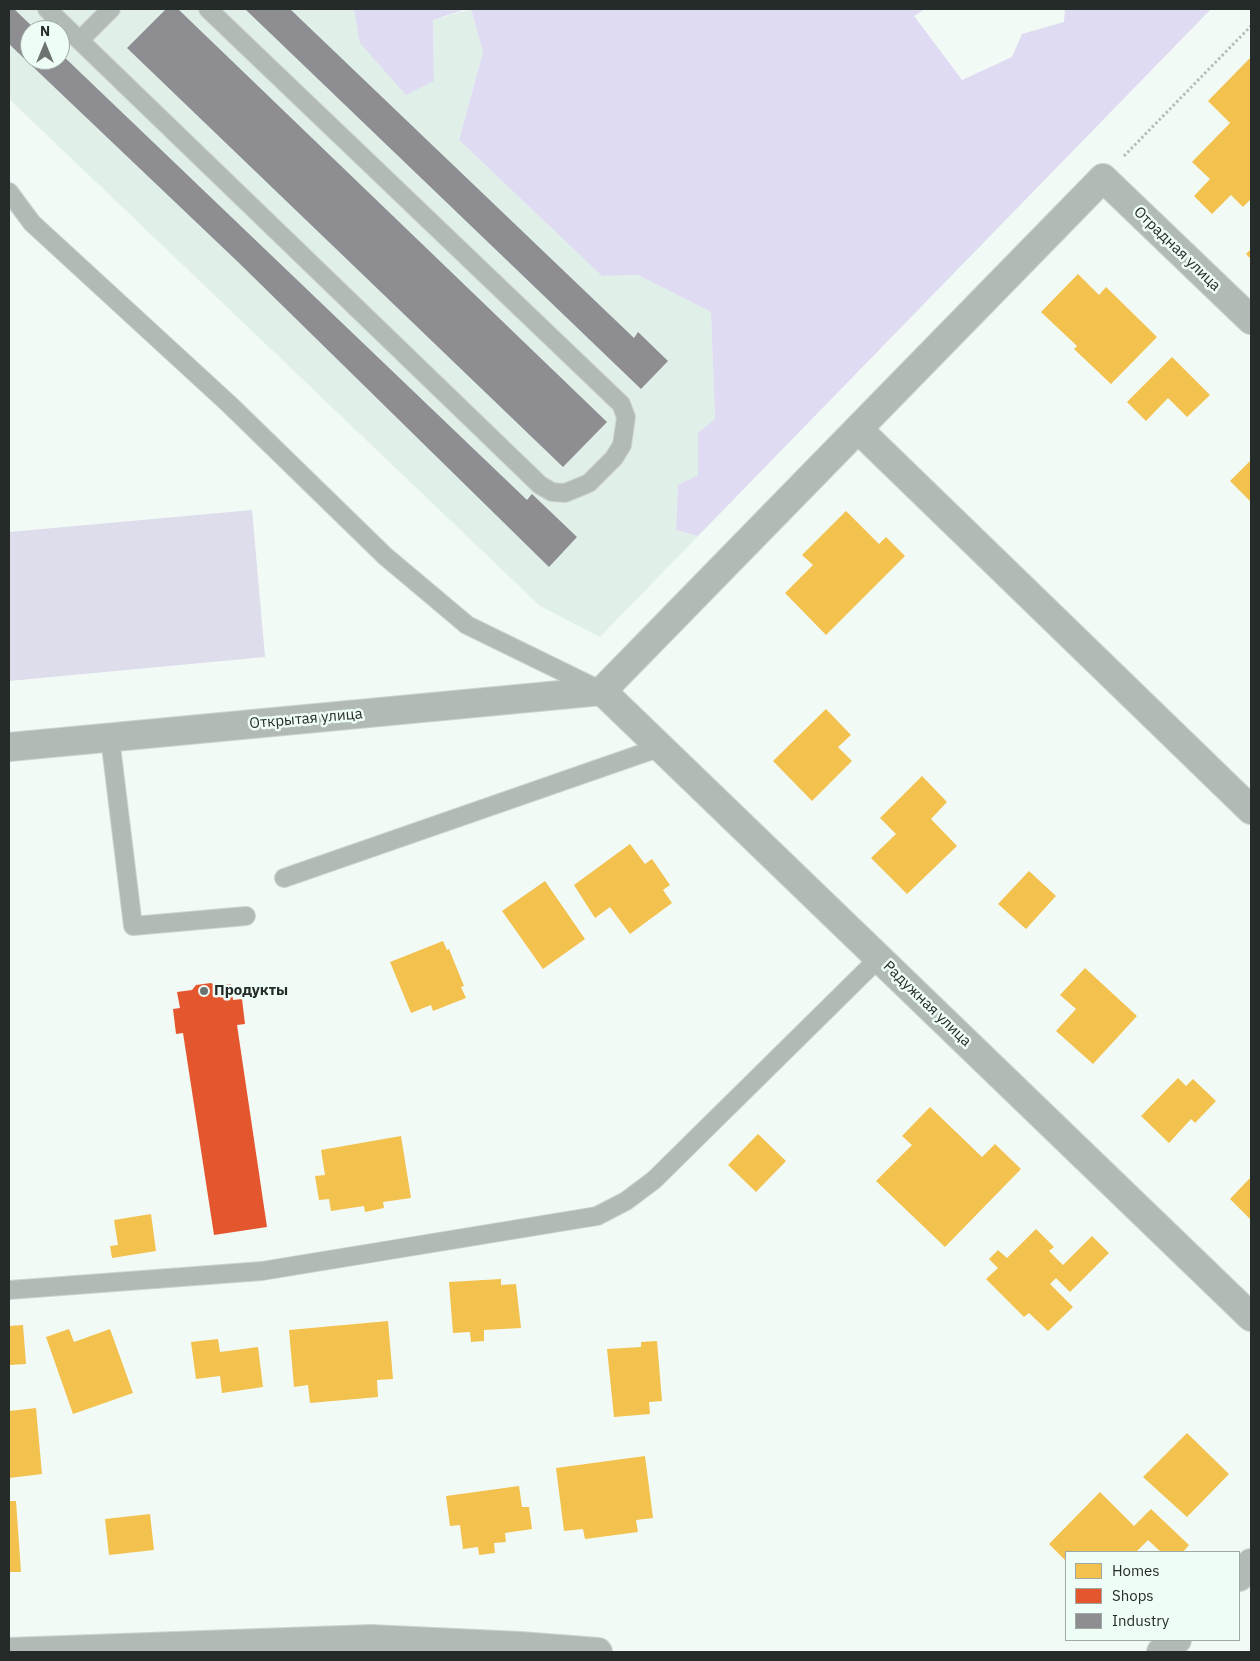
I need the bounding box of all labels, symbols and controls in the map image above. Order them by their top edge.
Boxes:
north arrow [20,20,70,70]
text: N [40,22,50,40]
street label: Отрадная улица [1130,203,1224,295]
street label: Открытая улица [249,705,363,733]
street label: Радужная улица [879,958,975,1050]
place label: Продукты [214,982,288,1000]
marker: Продукты [198,985,210,997]
legend [1065,1551,1240,1641]
text: Homes [1112,1561,1160,1580]
text: Shops [1112,1586,1154,1605]
text: Industry [1112,1611,1169,1630]

